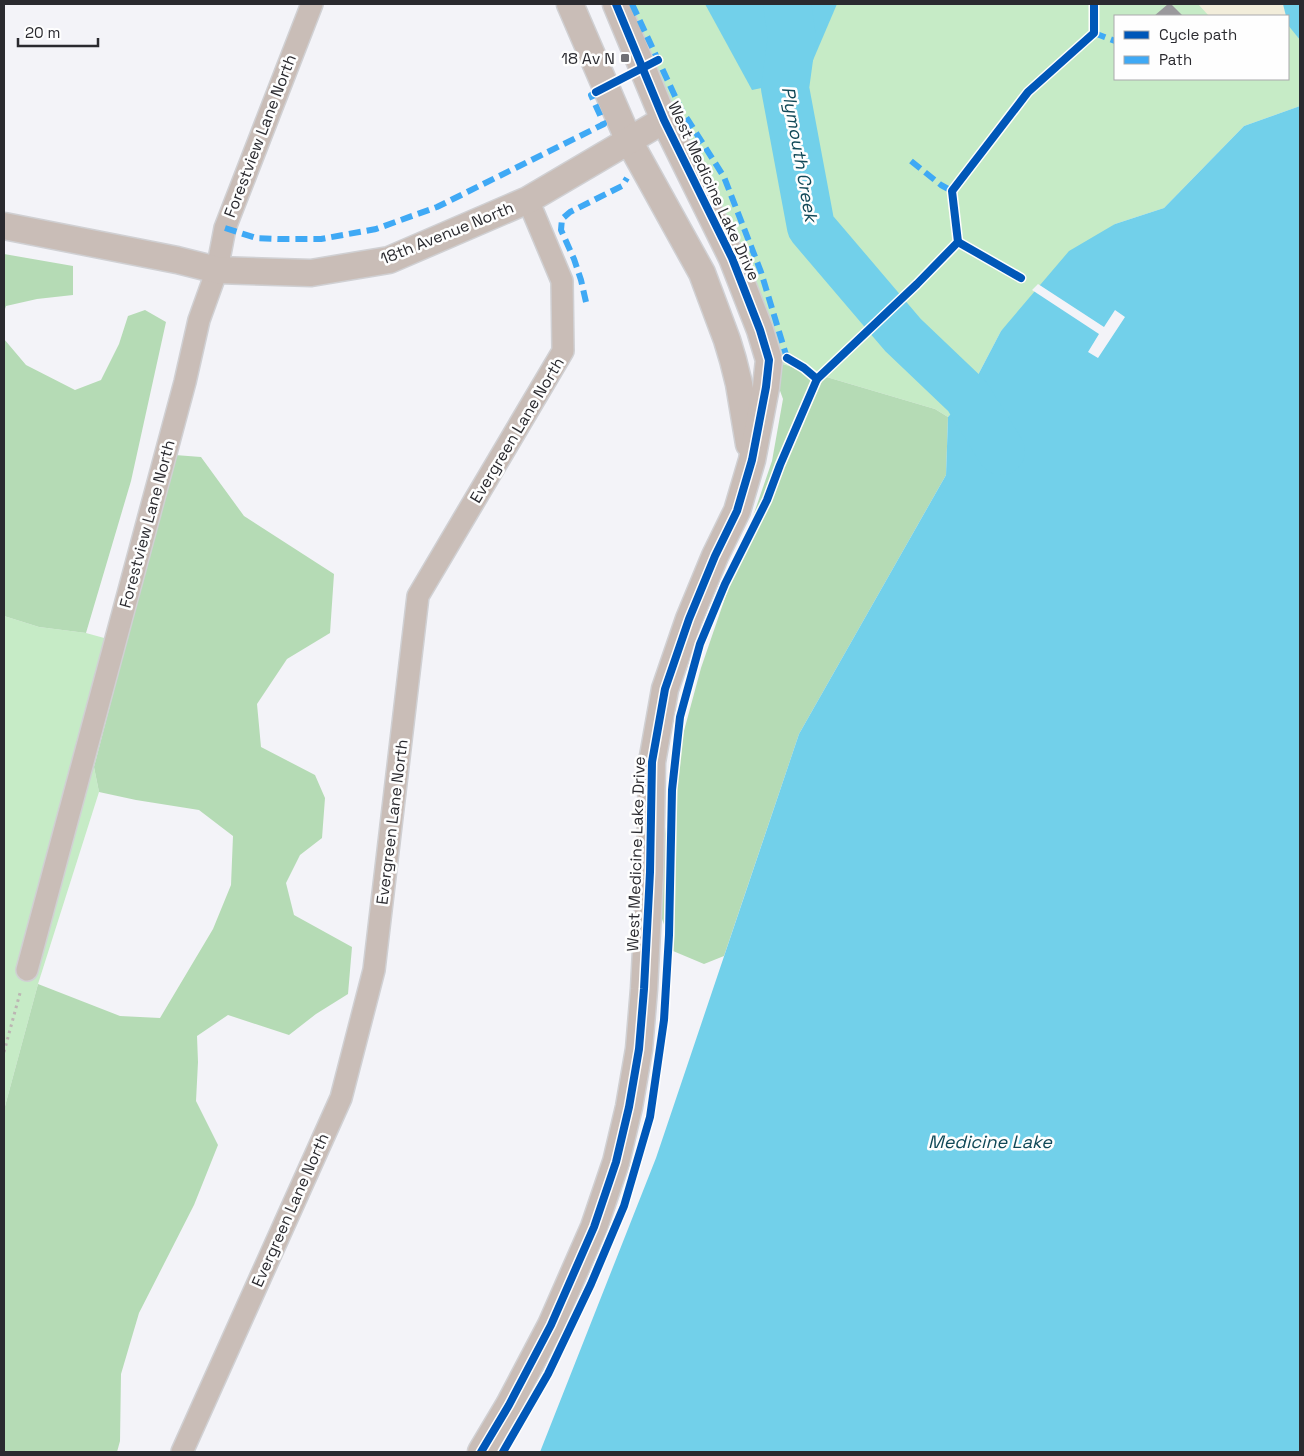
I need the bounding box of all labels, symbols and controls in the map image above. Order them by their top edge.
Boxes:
scale bar [18,15,98,47]
legend [1114,15,1289,80]
text: 20 m [25,23,60,42]
text: Cycle path [1159,25,1237,44]
place label: 18 Av N [561,48,615,69]
text: Path [1159,50,1192,69]
street label: Forestview Lane North [219,51,301,221]
marker: 18 Av N [619,52,631,64]
water label: Plymouth Creek [777,85,824,226]
street label: West Medicine Lake Drive [663,98,765,284]
street label: 18th Avenue North [377,197,517,269]
street label: Evergreen Lane North [465,353,569,507]
street label: Forestview Lane North [114,438,180,610]
street label: Evergreen Lane North [371,738,413,906]
street label: West Medicine Lake Drive [622,756,650,952]
street label: Evergreen Lane North [247,1130,333,1290]
water label: Medicine Lake [928,1130,1053,1153]

